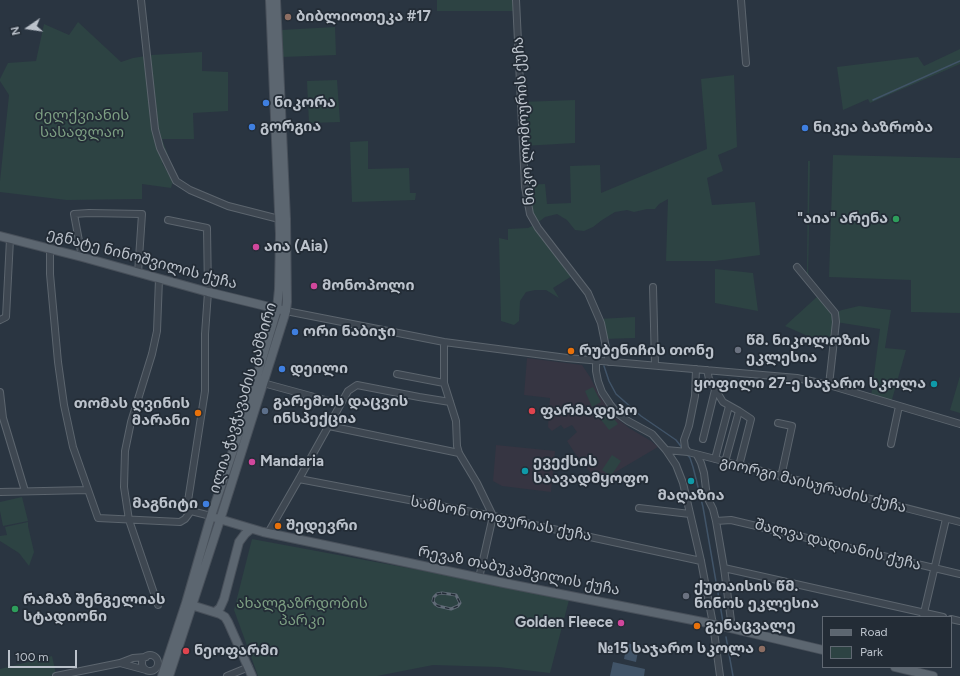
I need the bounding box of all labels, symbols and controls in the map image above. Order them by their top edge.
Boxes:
north arrow [8,8,48,48]
place label: ბიბლიოთეკა #17 [296,8,431,26]
marker: ბიბლიოთეკა #17 [283,12,293,22]
text: N [9,25,23,36]
street label: ნიკო ლომოურის ქუჩა [509,36,539,206]
place label: ნიკორა [274,94,336,112]
marker: ნიკორა [261,98,271,108]
park label: ძელქვიანის სასაფლაო [35,107,129,142]
place label: გორგია [260,118,321,136]
place label: ნიკეა ბაზრობა [813,119,933,137]
marker: გორგია [247,122,257,132]
marker: ნიკეა ბაზრობა [800,123,810,133]
place label: "აია" არენა [797,210,888,228]
marker: "აია" არენა [891,214,901,224]
street label: ეგნატე ნინოშვილის ქუჩა [45,225,239,293]
place label: აია (Aia) [264,238,328,256]
marker: აია (Aia) [251,242,261,252]
place label: მონოპოლი [322,277,415,295]
marker: მონოპოლი [309,281,319,291]
street label: ილია ჭავჭავაძის გამზირი [205,300,281,496]
place label: ორი ნაბიჯი [303,323,396,341]
marker: ორი ნაბიჯი [290,327,300,337]
place label: წმ. ნიკოლოზის ეკლესია [746,332,870,367]
place label: რუბენიჩის თონე [579,342,714,360]
marker: წმ. ნიკოლოზის ეკლესია [733,345,743,355]
marker: რუბენიჩის თონე [566,346,576,356]
place label: დეილი [290,360,348,378]
marker: დეილი [277,364,287,374]
place label: ყოფილი 27-ე საჯარო სკოლა [694,375,926,393]
marker: ყოფილი 27-ე საჯარო სკოლა [929,379,939,389]
place label: გარემოს დაცვის ინსპექცია [273,393,408,428]
place label: თომას ღვინის მარანი [74,395,190,430]
place label: ფარმადეპო [540,402,637,420]
marker: გარემოს დაცვის ინსპექცია [260,406,270,416]
marker: ფარმადეპო [527,406,537,416]
marker: თომას ღვინის მარანი [193,408,203,418]
place label: Mandaria [260,453,324,471]
place label: ევექსის საავადმყოფო [533,453,649,488]
street label: გიორგი მაისურაძის ქუჩა [718,453,908,517]
marker: Mandaria [247,457,257,467]
marker: ევექსის საავადმყოფო [520,466,530,476]
marker: მაღაზია [686,476,696,486]
place label: მაღაზია [658,487,724,505]
street label: სამსონ თოფურიას ქუჩა [409,493,593,545]
place label: მაგნიტი [132,495,198,513]
marker: მაგნიტი [201,499,211,509]
street label: შალვა დადიანის ქუჩა [753,516,923,574]
place label: შედევრი [286,517,358,535]
marker: შედევრი [273,521,283,531]
street label: რევაზ თაბუკაშვილის ქუჩა [417,543,621,599]
place label: ქუთაისის წმ. ნინოს ეკლესია [694,578,819,613]
place label: რამაზ შენგელიას სტადიონი [23,591,165,626]
marker: ქუთაისის წმ. ნინოს ეკლესია [681,591,691,601]
park label: ახალგაზრდობის პარკი [236,595,368,630]
marker: რამაზ შენგელიას სტადიონი [10,604,20,614]
place label: Golden Fleece [515,614,613,632]
legend [822,616,952,668]
place label: გენაცვალე [705,617,796,635]
marker: Golden Fleece [616,618,626,628]
marker: გენაცვალე [692,621,702,631]
text: Road [860,625,888,639]
place label: №15 საჯარო სკოლა [597,640,754,658]
scale bar [10,642,79,668]
place label: ნეოფარმი [194,642,278,660]
marker: №15 საჯარო სკოლა [757,644,767,654]
text: Park [860,645,883,659]
marker: ნეოფარმი [181,646,191,656]
text: 100 m [15,650,49,664]

